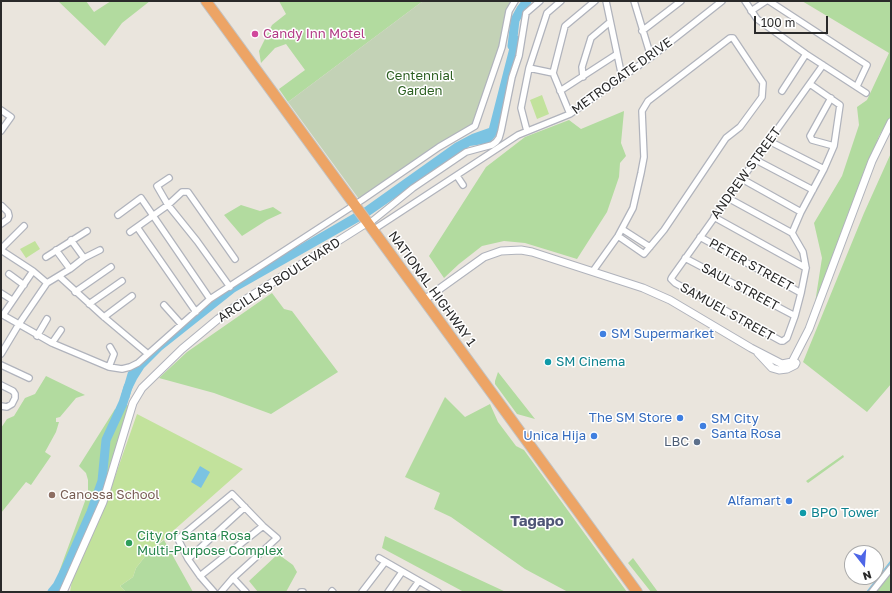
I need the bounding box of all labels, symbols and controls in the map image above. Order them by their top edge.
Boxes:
scale bar [756,8,830,34]
text: 100 m [761,15,795,30]
place label: Candy Inn Motel [263,26,365,42]
marker: Candy Inn Motel [250,29,260,39]
street label: METROGATE DRIVE [569,34,675,118]
park label: Centennial Garden [386,68,454,99]
street label: ANDREW STREET [708,124,784,222]
street label: NATIONAL HIGHWAY 1 [385,228,479,350]
street label: ARCILLAS BOULEVARD [215,234,343,326]
street label: PETER STREET [706,235,796,295]
street label: SAUL STREET [698,260,782,314]
street label: SAMUEL STREET [677,280,777,344]
place label: SM Supermarket [611,326,714,342]
marker: SM Supermarket [598,329,608,339]
place label: SM Cinema [556,354,625,370]
marker: SM Cinema [543,357,553,367]
place label: The SM Store [589,410,672,426]
place label: SM City Santa Rosa [711,411,781,442]
marker: The SM Store [675,413,685,423]
marker: SM City Santa Rosa [698,421,708,431]
place label: Unica Hija [523,428,586,444]
marker: Unica Hija [589,431,599,441]
place label: LBC [664,434,689,450]
marker: LBC [692,437,702,447]
place label: Canossa School [60,487,160,503]
marker: Canossa School [47,490,57,500]
place label: Alfamart [727,493,781,509]
marker: Alfamart [784,496,794,506]
place label: BPO Tower [811,505,879,521]
marker: BPO Tower [798,508,808,518]
district label: Tagapo [510,512,564,530]
place label: City of Santa Rosa Multi-Purpose Complex [137,528,283,559]
marker: City of Santa Rosa Multi-Purpose Complex [124,538,134,548]
north arrow [844,545,884,585]
text: N [861,569,873,583]

